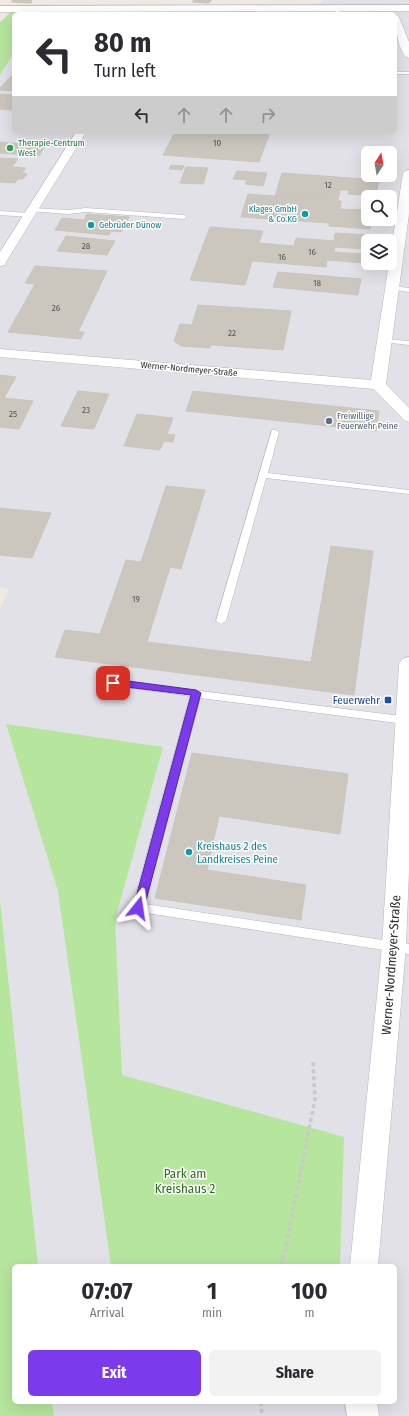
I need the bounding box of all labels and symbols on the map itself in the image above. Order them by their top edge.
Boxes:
place label: Therapie-Centrum West [18,138,85,158]
house number: 10 [213,138,221,148]
marker: Therapie-Centrum West [5,143,15,153]
north arrow [361,146,397,182]
house number: 12 [324,180,332,190]
place label: Klages GmbH & Co.KG [249,204,297,224]
marker: Klages GmbH & Co.KG [300,209,310,219]
marker: Gebrüder Dünow [86,220,96,230]
place label: Gebrüder Dünow [99,220,161,230]
house number: 28 [82,241,91,251]
house number: 16 [308,247,317,257]
house number: 16 [278,252,287,262]
house number: 18 [313,278,322,288]
house number: 26 [52,303,61,313]
house number: 22 [228,328,236,338]
street label: Werner-Nordmeyer-Straße [140,360,238,378]
house number: 23 [82,405,90,415]
house number: 25 [9,409,17,419]
place label: Freiwillige Feuerwehr Peine [337,411,399,431]
marker: Freiwillige Feuerwehr Peine [324,416,334,426]
house number: 19 [132,594,140,604]
pin [96,666,130,700]
place label: Feuerwehr [333,694,380,707]
marker: Feuerwehr [383,695,393,705]
place label: Kreishaus 2 des Landkreises Peine [197,840,278,866]
marker: Kreishaus 2 des Landkreises Peine [184,847,194,857]
position arrow [117,887,159,929]
street label: Werner-Nordmeyer-Straße [379,895,403,1035]
park label: Park am Kreishaus 2 [155,1166,216,1196]

